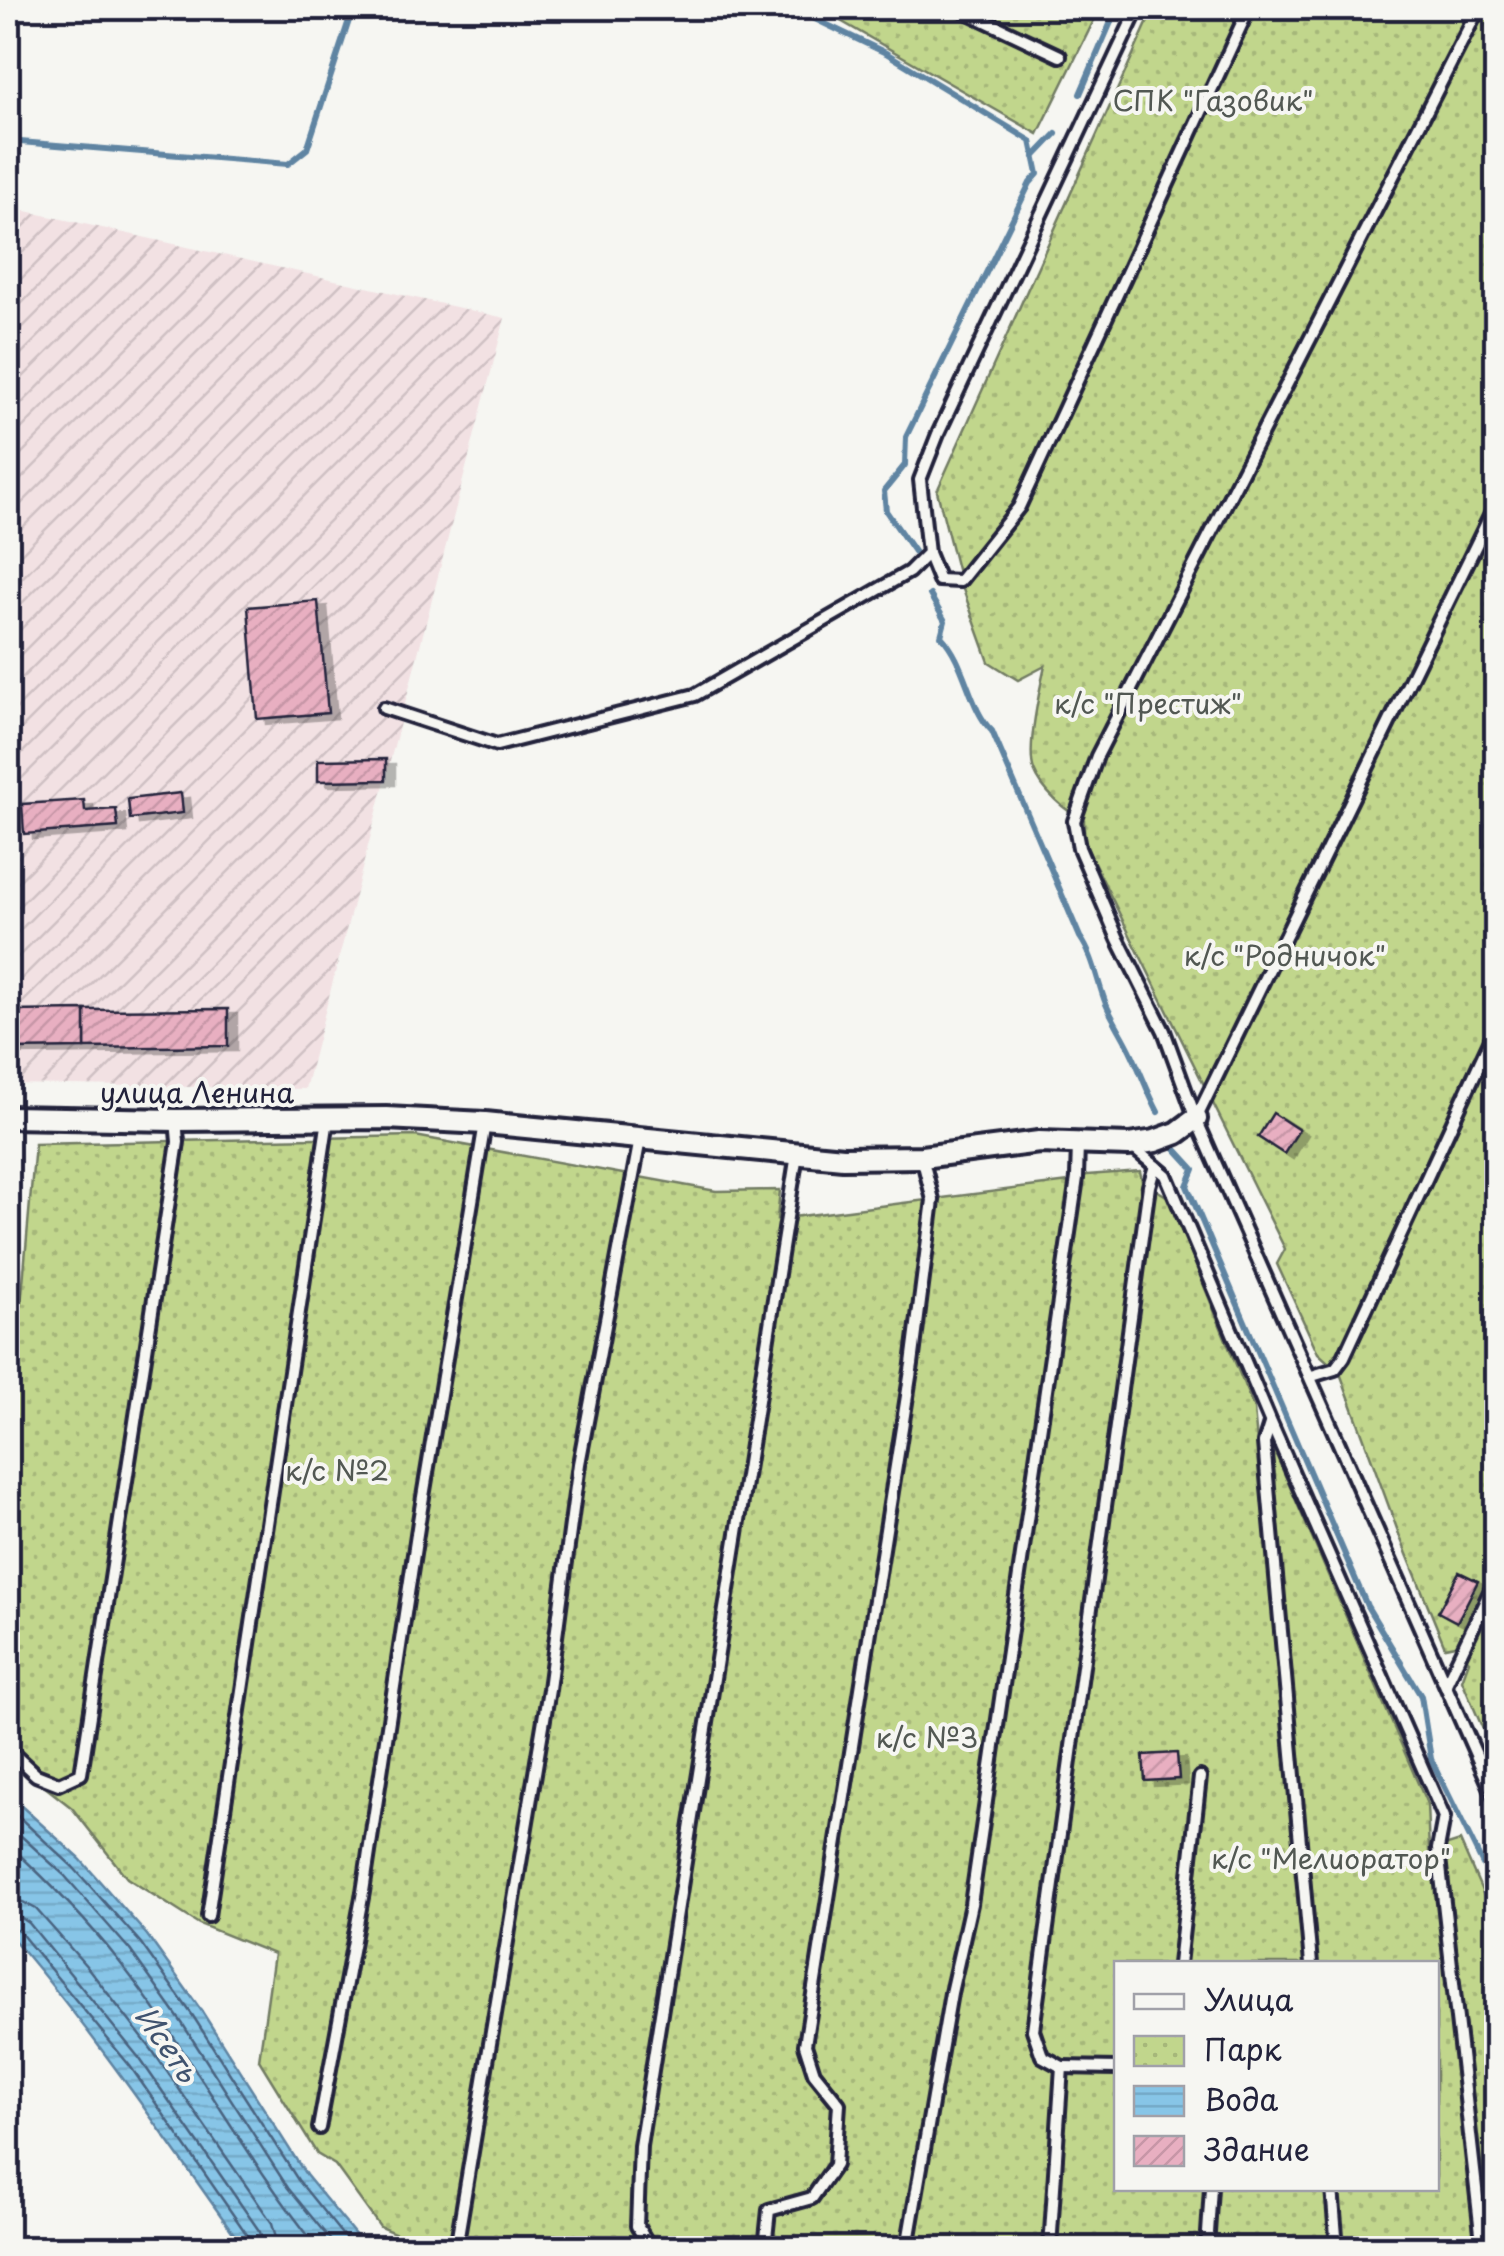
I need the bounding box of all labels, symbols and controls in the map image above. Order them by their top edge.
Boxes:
park label: СПК "Газовик" [1112,78,1314,121]
park label: к/с "Престиж" [1054,681,1242,724]
park label: к/с "Родничок" [1184,933,1386,976]
street label: улица Ленина [100,1070,295,1113]
park label: к/с №2 [285,1448,389,1491]
park label: к/с №3 [876,1715,978,1758]
park label: к/с "Мелиоратор" [1211,1836,1451,1879]
legend [1114,1961,1439,2191]
text: Улица [1204,1976,1294,2021]
water label: Исеть [125,1996,212,2092]
text: Парк [1204,2026,1282,2071]
text: Вода [1204,2076,1279,2121]
text: Здание [1204,2126,1310,2171]

